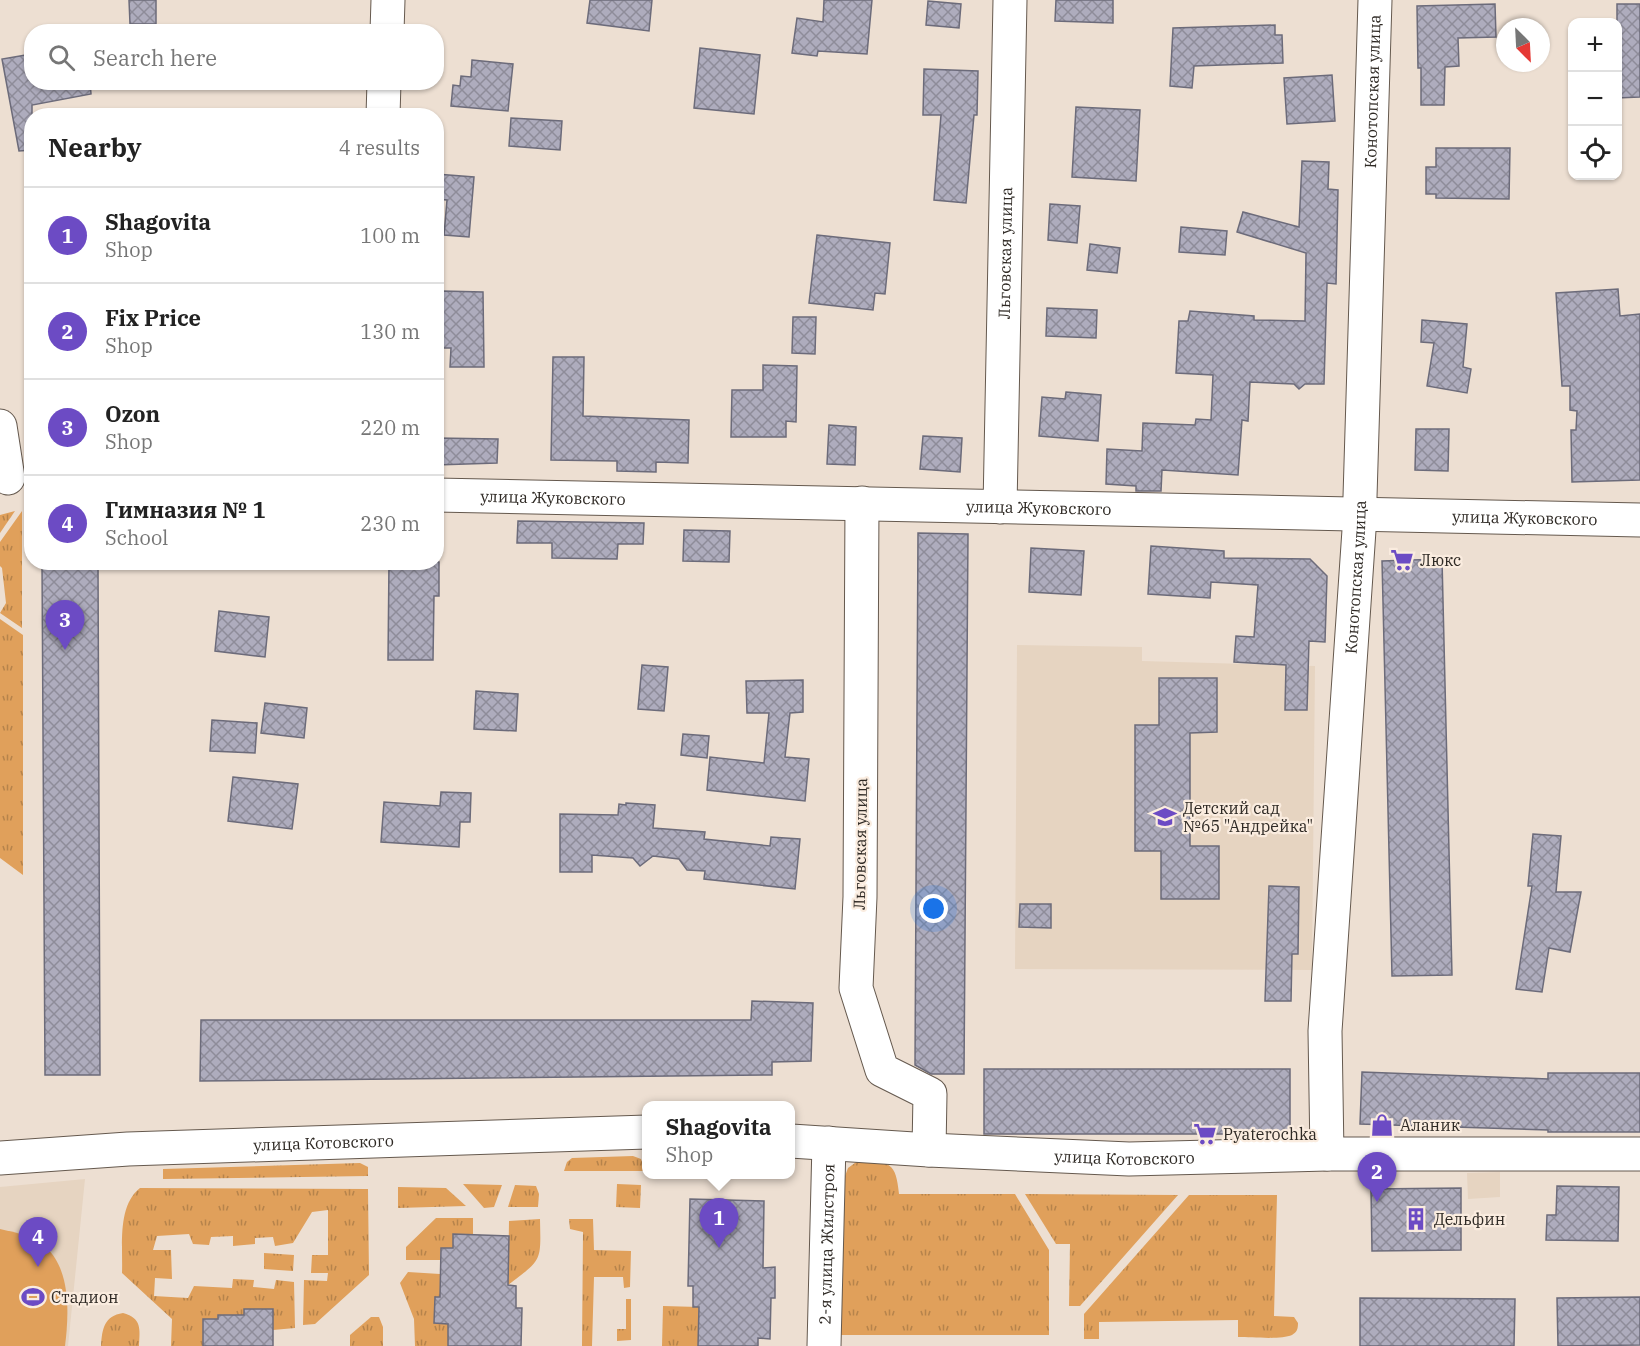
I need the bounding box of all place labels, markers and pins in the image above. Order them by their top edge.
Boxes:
supermarket icon: Люкс [1389,547,1415,573]
place label: Люкс [1420,550,1461,570]
pin: 3 [46,600,84,650]
place label: Детский сад №65 "Андрейка" [1183,798,1313,836]
school or university icon: Детский сад №65 "Андрейка" [1152,804,1178,830]
shop icon: Аланик [1369,1112,1395,1138]
place label: Аланик [1400,1115,1461,1135]
supermarket icon: Pyaterochka [1192,1121,1218,1147]
place label: Pyaterochka [1223,1124,1317,1144]
pin: 2 [1358,1152,1396,1202]
pin: 1 [700,1198,738,1248]
building icon: Дельфин [1403,1206,1429,1232]
place label: Дельфин [1434,1209,1505,1229]
pin: 4 [18,1218,57,1267]
sports icon: Стадион [20,1284,46,1310]
place label: Стадион [51,1287,118,1307]

